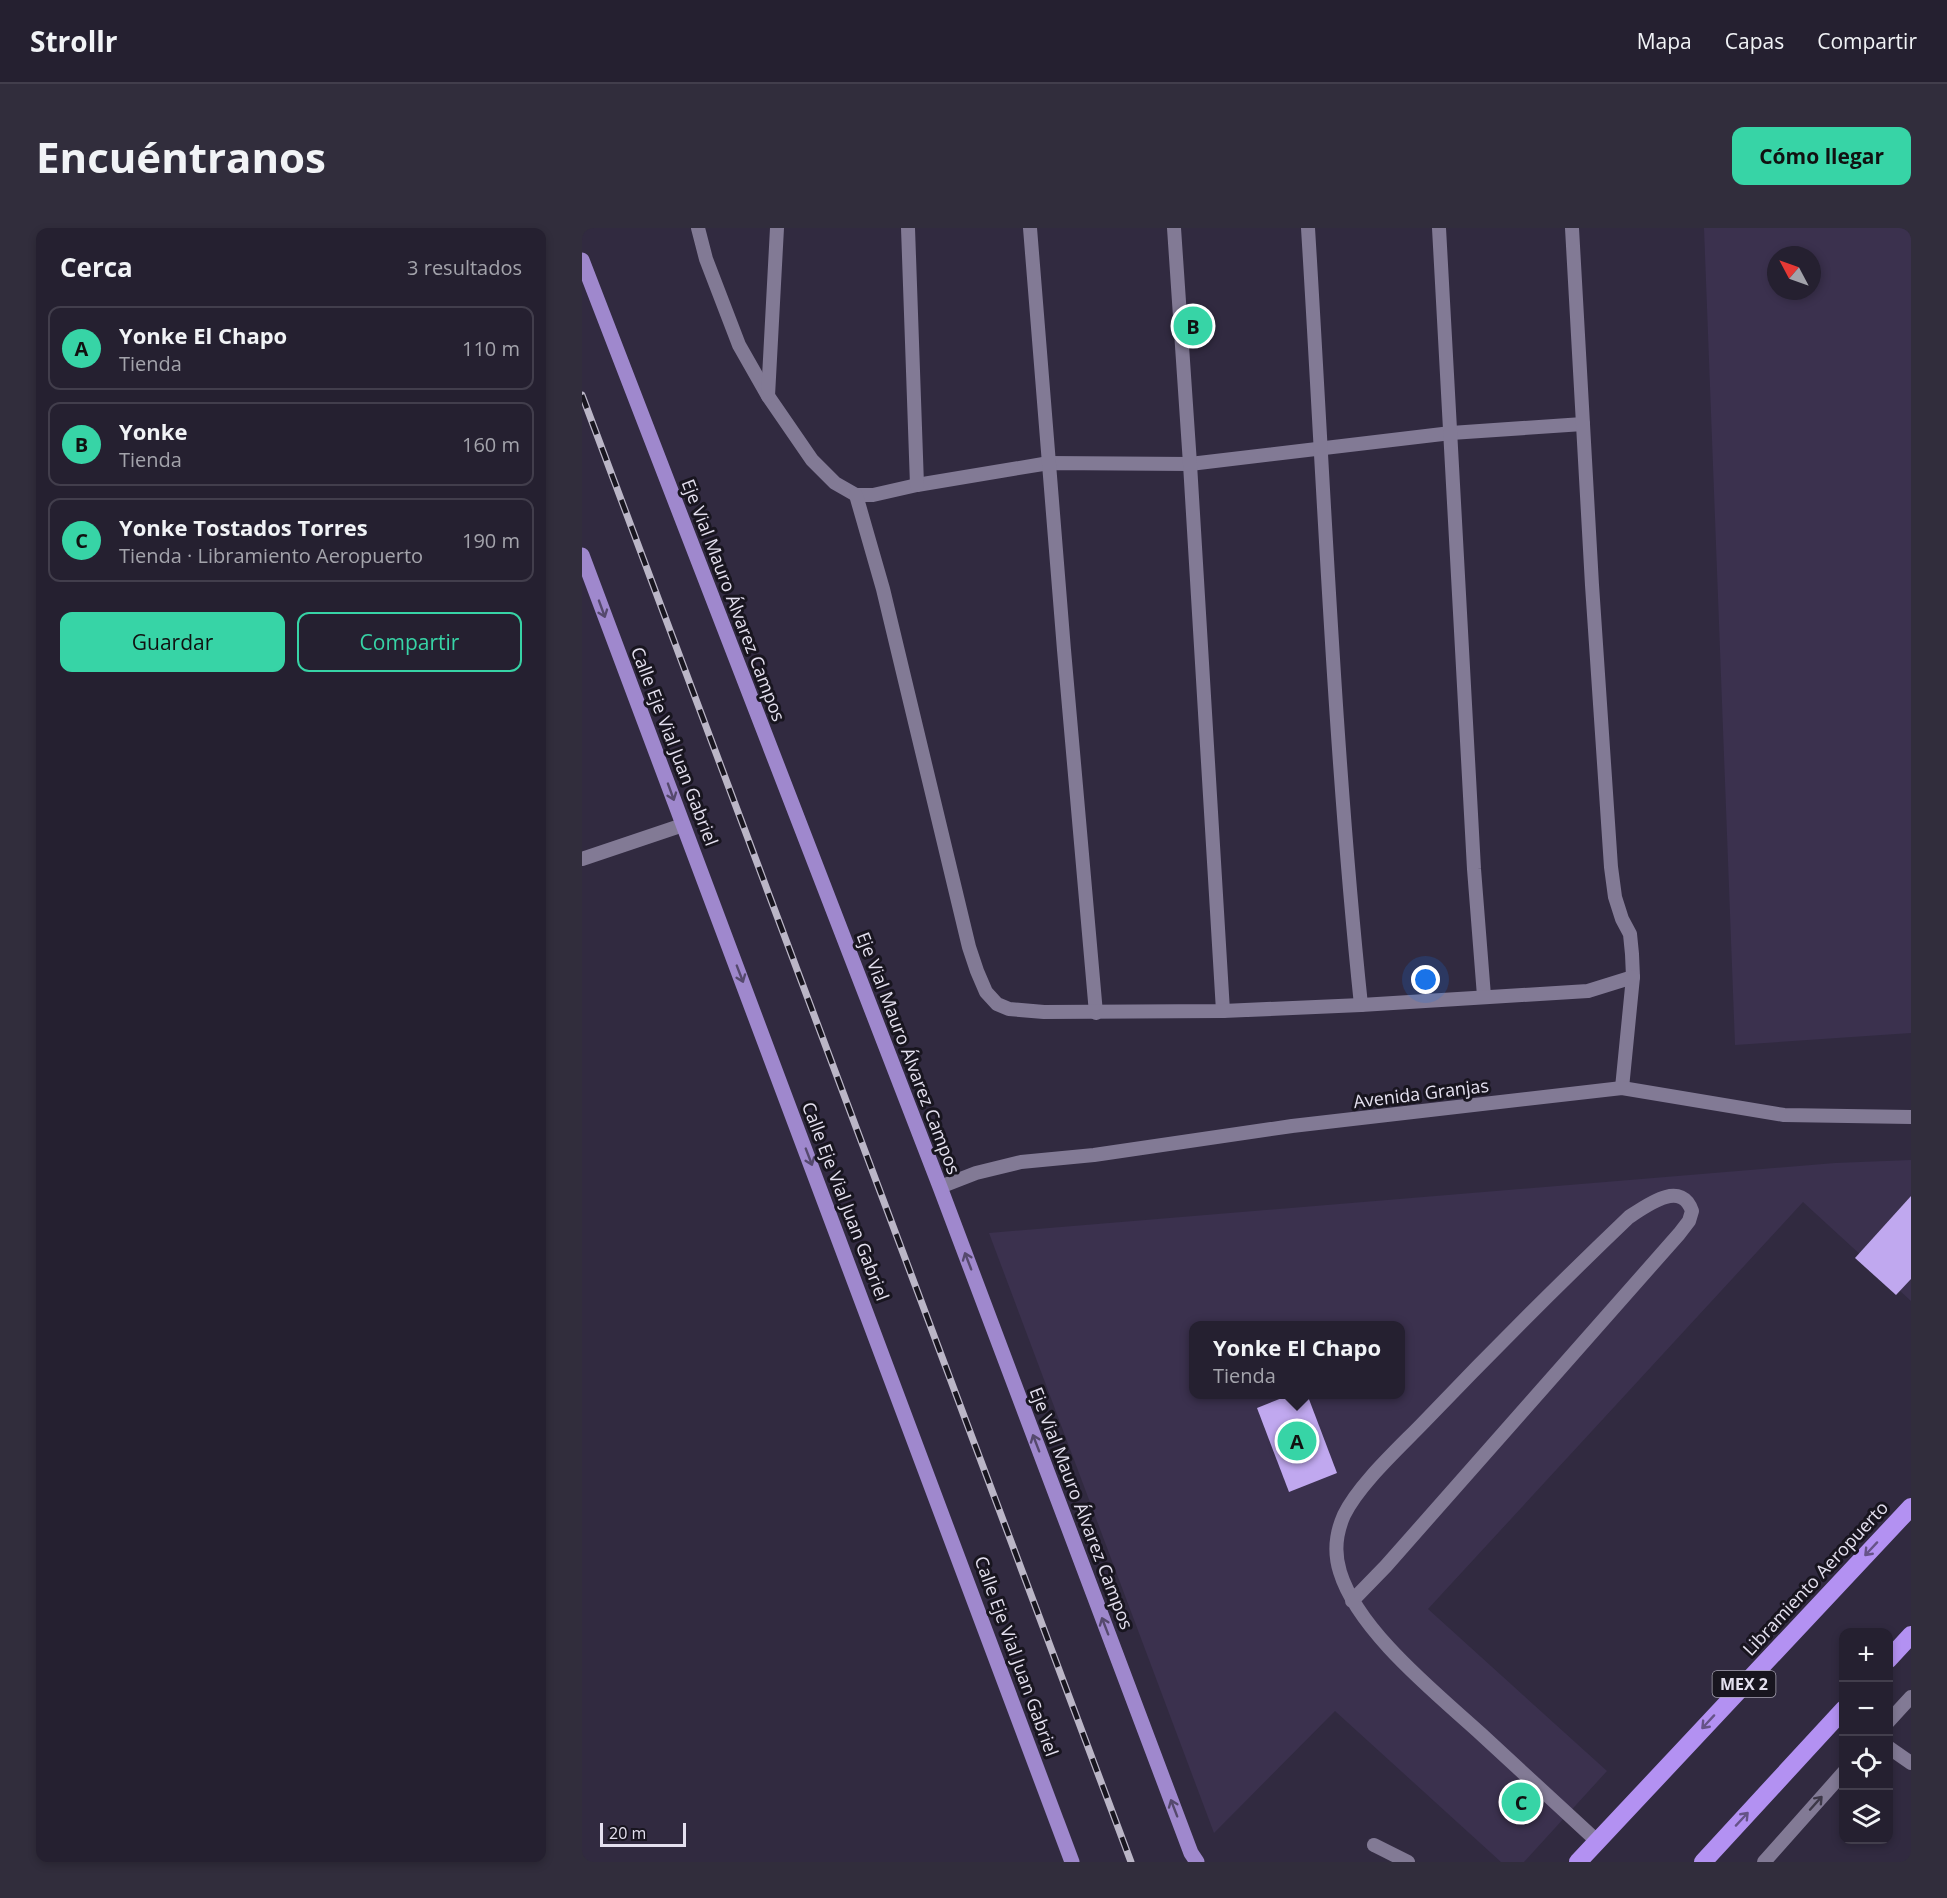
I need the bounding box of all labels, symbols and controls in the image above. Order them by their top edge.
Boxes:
text: Strollr [30,22,117,60]
text: Mapa [1637,27,1692,55]
text: Capas [1725,27,1784,55]
text: Compartir [1817,27,1917,55]
button: Cómo llegar [1732,127,1911,185]
text: Encuéntranos [36,128,326,185]
north arrow [1767,246,1821,300]
text: Cerca [60,249,133,285]
text: 3 resultados [407,254,522,281]
pin: B [1174,304,1212,348]
text: Yonke El Chapo [119,320,287,350]
text: A [75,335,88,362]
text: 110 m [462,335,520,362]
text: Tienda [119,350,182,377]
text: Yonke [119,416,187,446]
text: B [75,431,88,458]
text: 160 m [462,431,520,458]
text: Tienda [119,446,182,473]
street label: Eje Vial Mauro Álvarez Campos [677,475,791,725]
text: Yonke Tostados Torres [119,512,368,542]
text: C [75,527,88,554]
text: 190 m [462,527,520,554]
text: Tienda · Libramiento Aeropuerto [119,542,423,569]
one-way arrow [598,600,609,618]
button: Guardar [60,612,285,672]
button: Compartir [297,612,522,672]
street label: Calle Eje Vial Juan Gabriel [626,643,724,849]
one-way arrow [666,782,677,801]
street label: Eje Vial Mauro Álvarez Campos [852,928,966,1178]
one-way arrow [735,965,746,983]
your location [1411,965,1440,994]
street label: Avenida Granjas [1352,1073,1490,1113]
street label: Calle Eje Vial Juan Gabriel [797,1098,895,1304]
one-way arrow [804,1147,815,1166]
one-way arrow [961,1252,972,1271]
popup [1189,1321,1405,1399]
text: Yonke El Chapo [1213,1332,1381,1362]
text: Tienda [1213,1362,1276,1389]
street label: Eje Vial Mauro Álvarez Campos [1025,1383,1139,1633]
pin: A [1278,1418,1316,1464]
one-way arrow [1030,1434,1041,1453]
street label: Libramiento Aeropuerto [1737,1496,1893,1660]
one-way arrow [1864,1542,1878,1557]
street label: Calle Eje Vial Juan Gabriel [970,1553,1064,1759]
one-way arrow [1099,1617,1110,1636]
map controls [1839,1628,1893,1844]
button: + [1839,1628,1893,1682]
road number: MEX 2 [1712,1671,1776,1697]
button: − [1839,1682,1893,1736]
one-way arrow [1701,1714,1716,1729]
button: locate [1839,1736,1893,1790]
pin: C [1502,1780,1540,1824]
button: layers [1839,1790,1893,1844]
one-way arrow [1809,1795,1823,1811]
one-way arrow [1168,1799,1179,1818]
one-way arrow [1735,1812,1749,1827]
scale bar [600,1820,686,1848]
text: 20 m [609,1822,646,1844]

